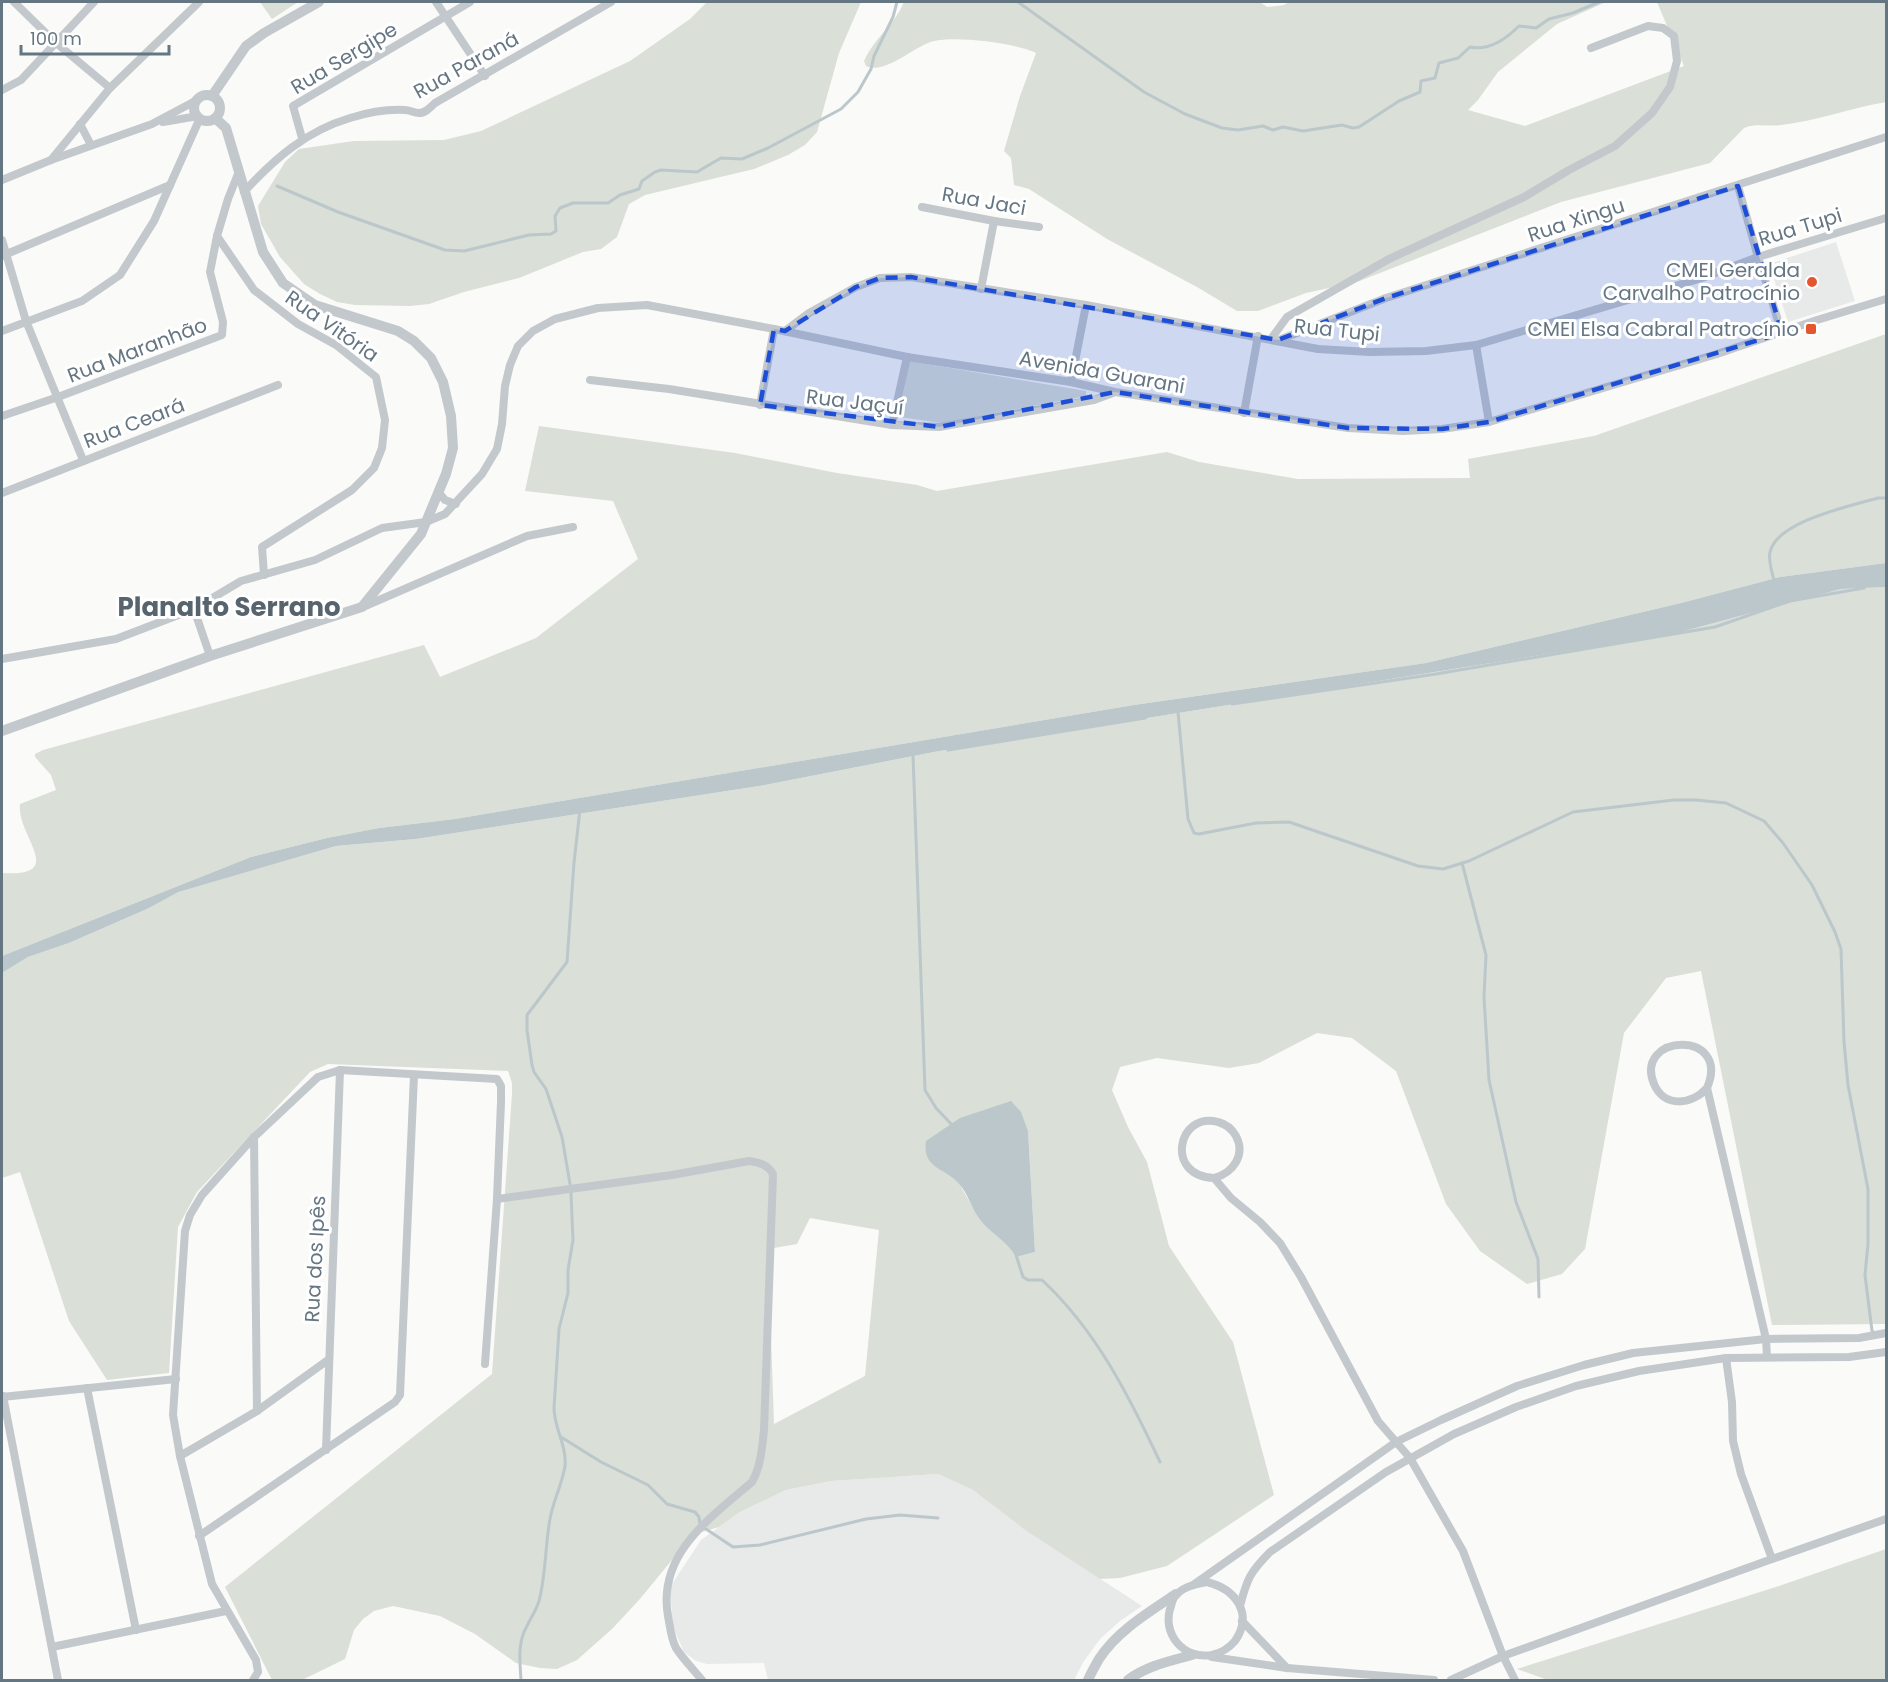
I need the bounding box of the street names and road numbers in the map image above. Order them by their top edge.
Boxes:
street label: Rua Sergipe [285,15,403,101]
street label: Rua Paraná [408,25,524,105]
street label: Rua Jaci [940,180,1028,222]
street label: Rua Xingu [1524,191,1628,249]
street label: Rua Tupi [1755,201,1845,253]
street label: Rua Vitória [280,283,384,369]
street label: Rua Maranhão [63,311,211,389]
street label: Rua Tupi [1293,312,1381,348]
street label: Avenida Guarani [1017,344,1187,400]
street label: Rua Jaçuí [805,382,905,422]
street label: Rua Ceará [79,391,189,455]
street label: Rua dos Ipês [298,1195,332,1323]

